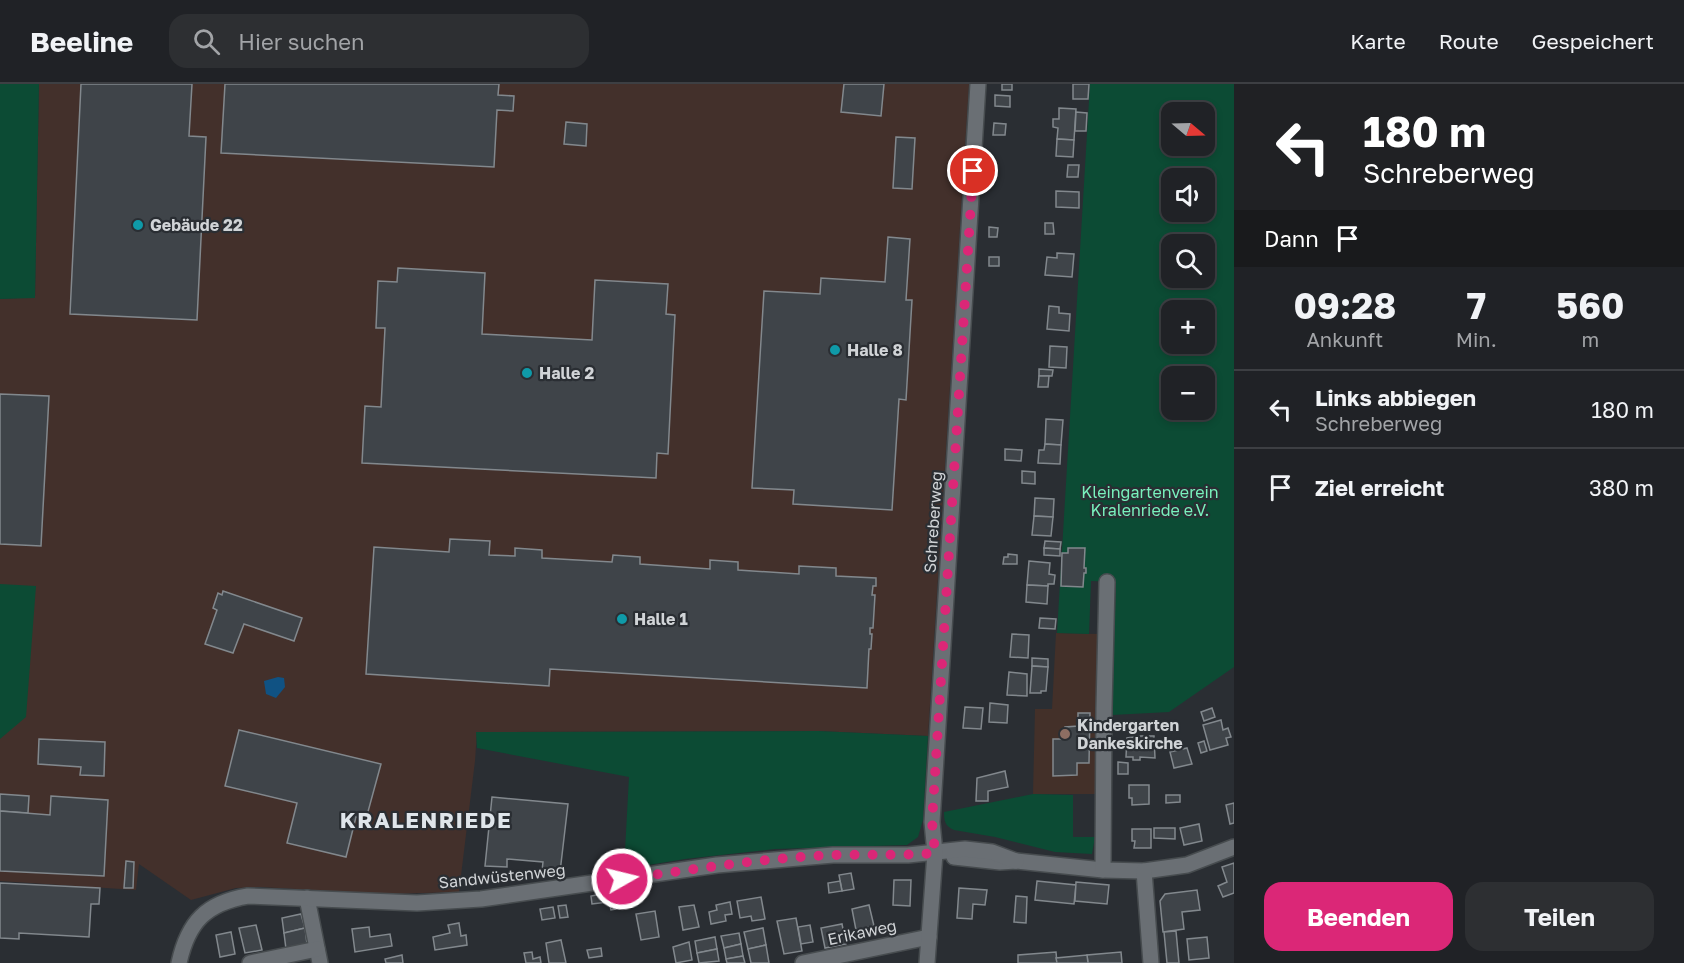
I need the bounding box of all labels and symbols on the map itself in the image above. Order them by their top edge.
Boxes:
north arrow [1161,102,1215,156]
pin [947,145,998,196]
place label: Gebäude 22 [150,215,243,235]
marker: Gebäude 22 [131,218,145,232]
place label: Halle 8 [847,340,903,360]
marker: Halle 8 [828,343,842,357]
place label: Halle 2 [539,363,595,383]
marker: Halle 2 [520,366,534,380]
street label: Schreberweg [919,471,947,573]
park label: Kleingartenverein Kralenriede e.V. [1081,482,1219,520]
place label: Halle 1 [634,609,688,629]
marker: Halle 1 [615,612,629,626]
place label: Kindergarten Dankeskirche [1077,715,1183,753]
marker: Kindergarten Dankeskirche [1058,727,1072,741]
district label: KRALENRIEDE [340,806,512,833]
position arrow [590,847,654,911]
street label: Sandwüstenweg [438,859,566,893]
street label: Erikaweg [826,915,898,949]

